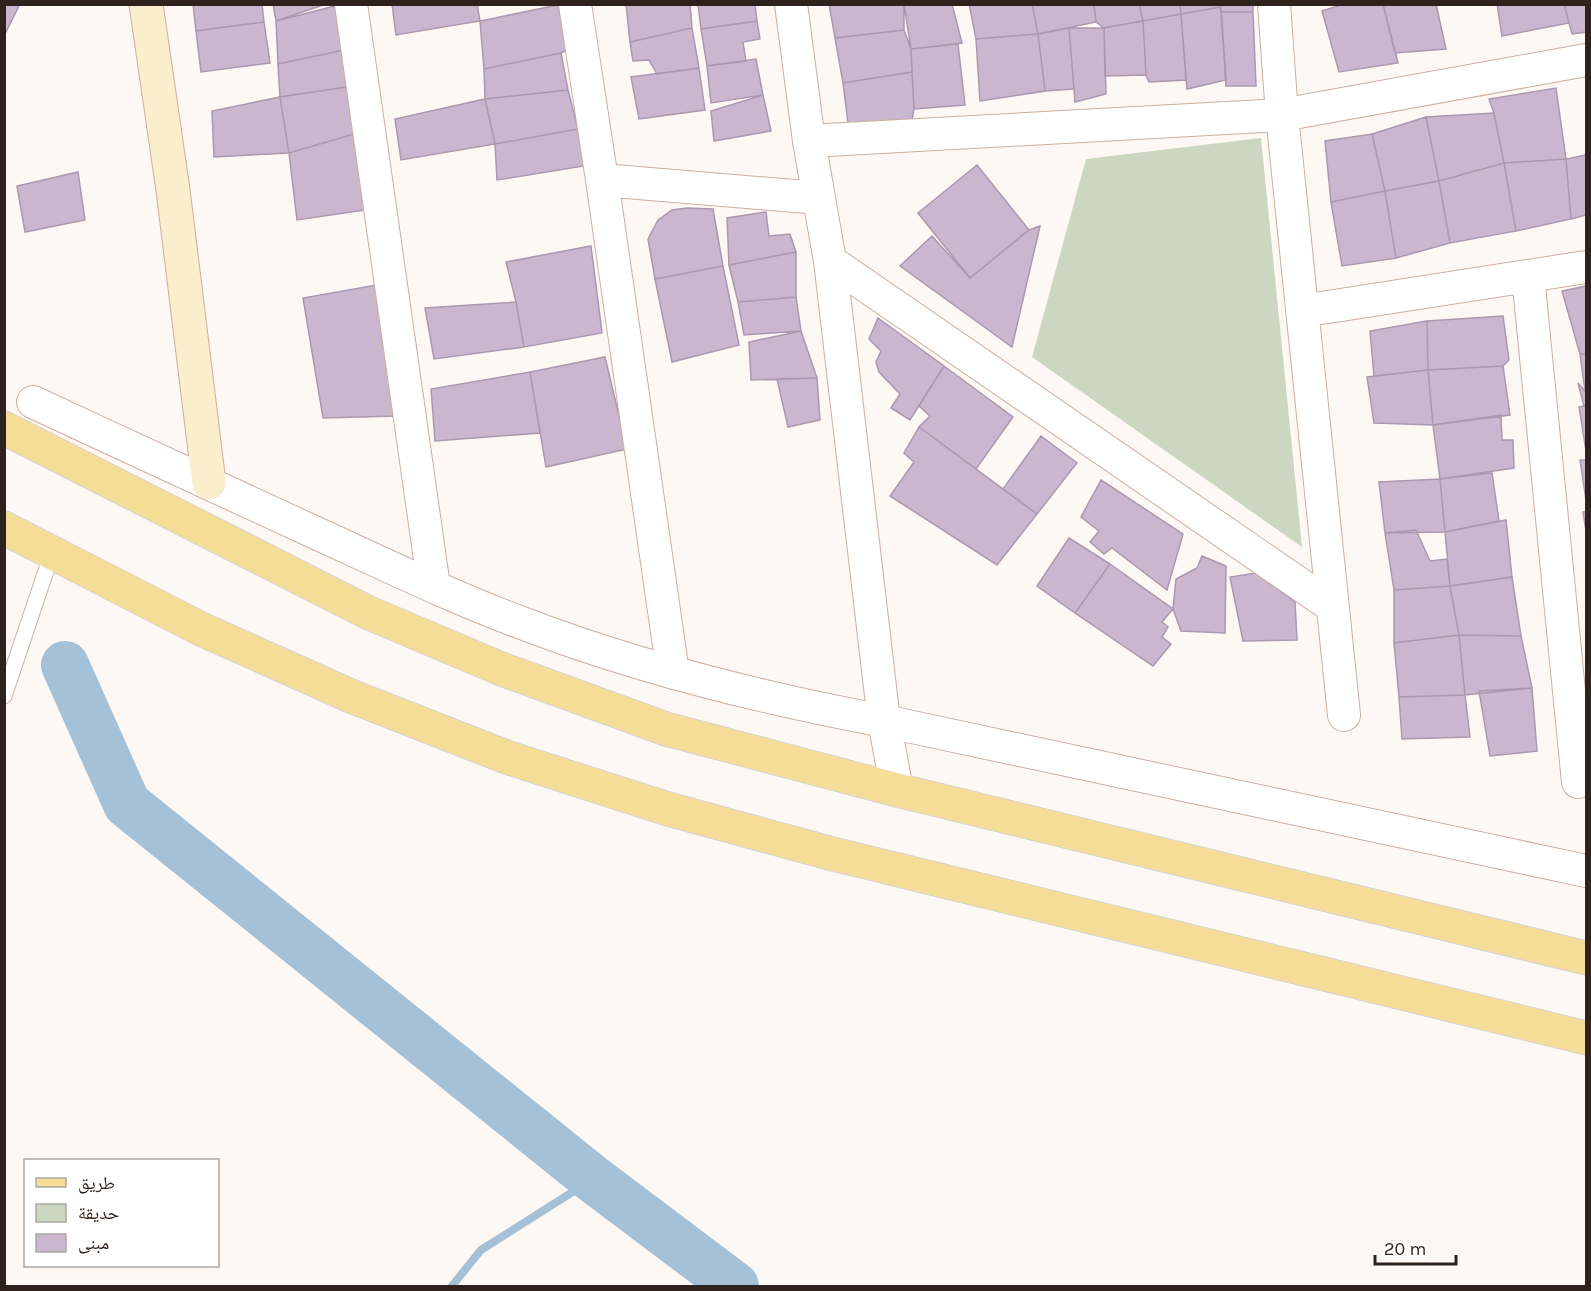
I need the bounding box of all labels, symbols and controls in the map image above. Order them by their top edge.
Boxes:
legend [24,1159,219,1267]
text: طريق [78,1172,115,1194]
text: حديقة [78,1202,119,1224]
scale bar [1375,1228,1456,1266]
text: مبنى [78,1232,109,1254]
text: 20 m [1384,1238,1426,1260]

